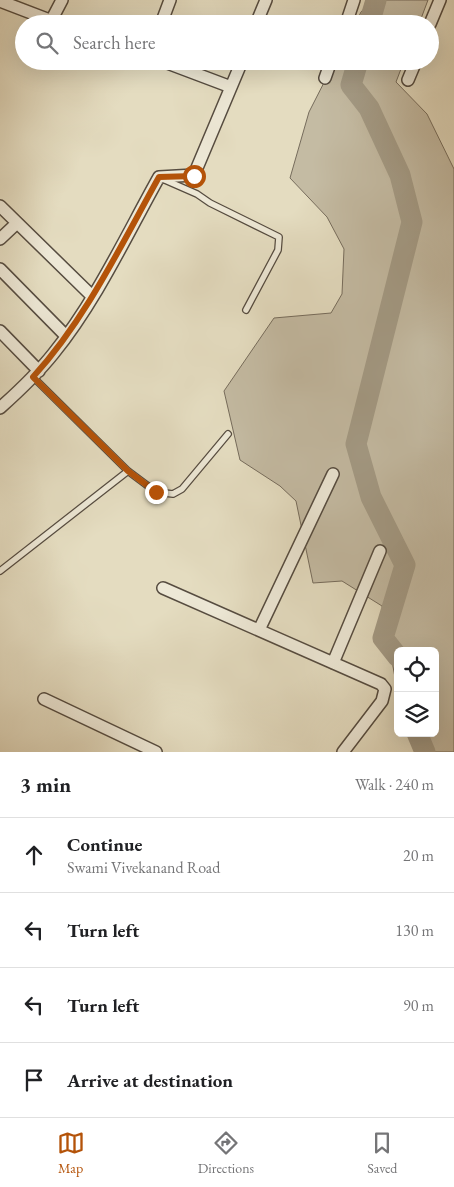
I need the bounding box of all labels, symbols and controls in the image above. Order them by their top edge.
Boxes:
search box [15,15,439,70]
icon: search [33,29,61,57]
text: Search here [73,30,155,55]
route start [183,165,206,188]
route end [145,481,168,504]
map controls [394,647,439,737]
button: locate [394,647,439,692]
button: layers [394,692,439,737]
text: 3 min [20,771,71,798]
text: Walk · 240 m [355,774,434,795]
text: Continue [67,832,142,857]
icon: ahead [20,841,48,869]
text: 20 m [403,845,434,866]
text: Swami Vivekanand Road [67,857,220,878]
icon: left [20,916,48,944]
text: Turn left [67,918,139,943]
text: 130 m [395,920,434,941]
icon: left [20,991,48,1019]
text: Turn left [67,993,139,1018]
text: 90 m [403,995,434,1016]
icon: arrive [20,1066,48,1094]
text: Arrive at destination [67,1068,233,1093]
tab: Map [57,1129,85,1177]
tab: Directions [198,1129,254,1177]
tab: Saved [367,1129,397,1177]

